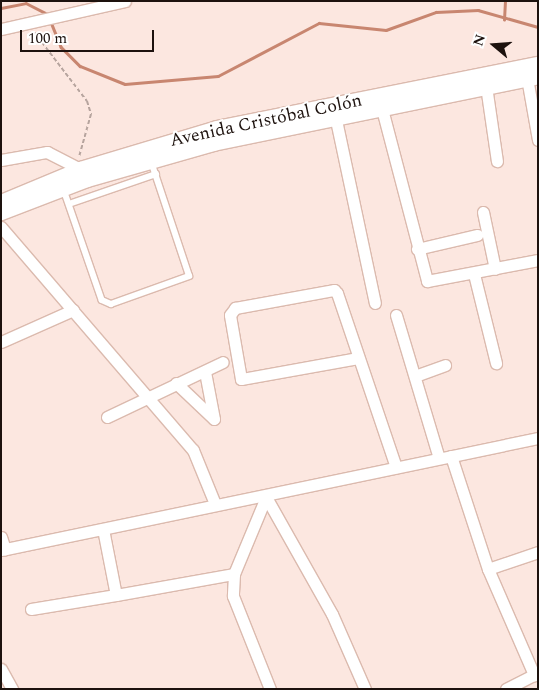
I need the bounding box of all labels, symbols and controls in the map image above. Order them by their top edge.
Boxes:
scale bar [22,20,156,52]
north arrow [469,20,519,70]
text: 100 m [28,27,67,50]
text: N [468,32,491,49]
street label: Avenida Cristóbal Colón [168,90,364,152]

